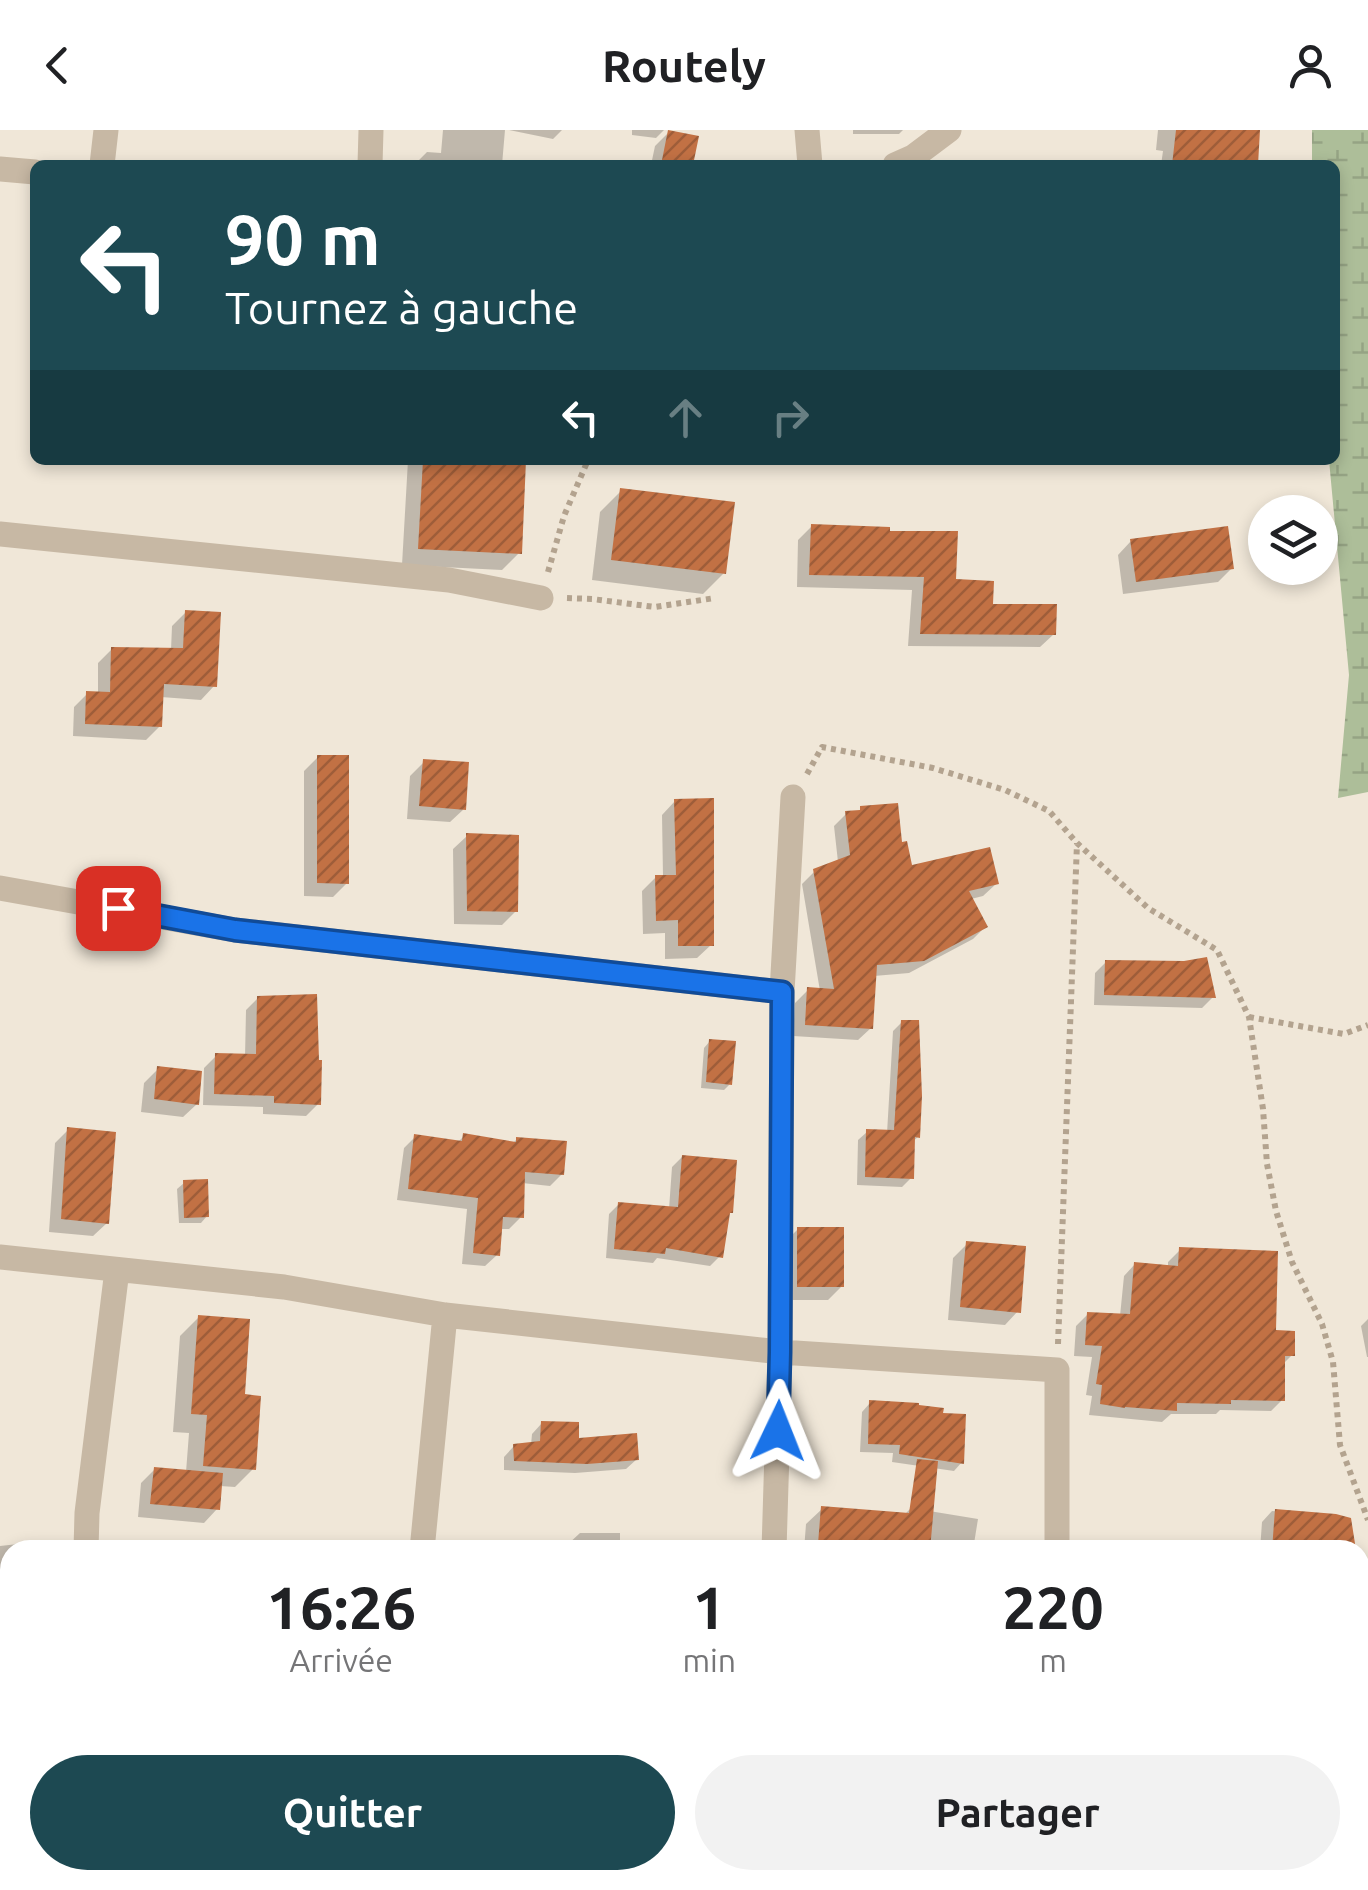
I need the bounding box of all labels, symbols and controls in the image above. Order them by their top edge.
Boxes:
icon: back [30,38,85,93]
icon: person [1283,38,1338,93]
text: Routely [602,40,766,91]
icon: left [60,200,190,330]
text: 90 m [225,200,381,278]
text: Tournez à gauche [225,282,578,333]
icon: left [553,390,608,445]
icon: ahead [658,390,713,445]
icon: right [763,390,818,445]
map controls [1248,495,1338,585]
button: layers [1248,495,1338,585]
pin [76,866,161,951]
icon: arrive [91,881,146,936]
position arrow [726,1379,830,1483]
text: 16:26 [266,1573,416,1640]
text: 1 [692,1573,726,1640]
text: 220 [1002,1573,1104,1640]
text: Arrivée [289,1642,393,1678]
text: min [682,1642,736,1678]
text: m [1039,1642,1067,1678]
button: Quitter [30,1755,675,1870]
button: Partager [695,1755,1340,1870]

